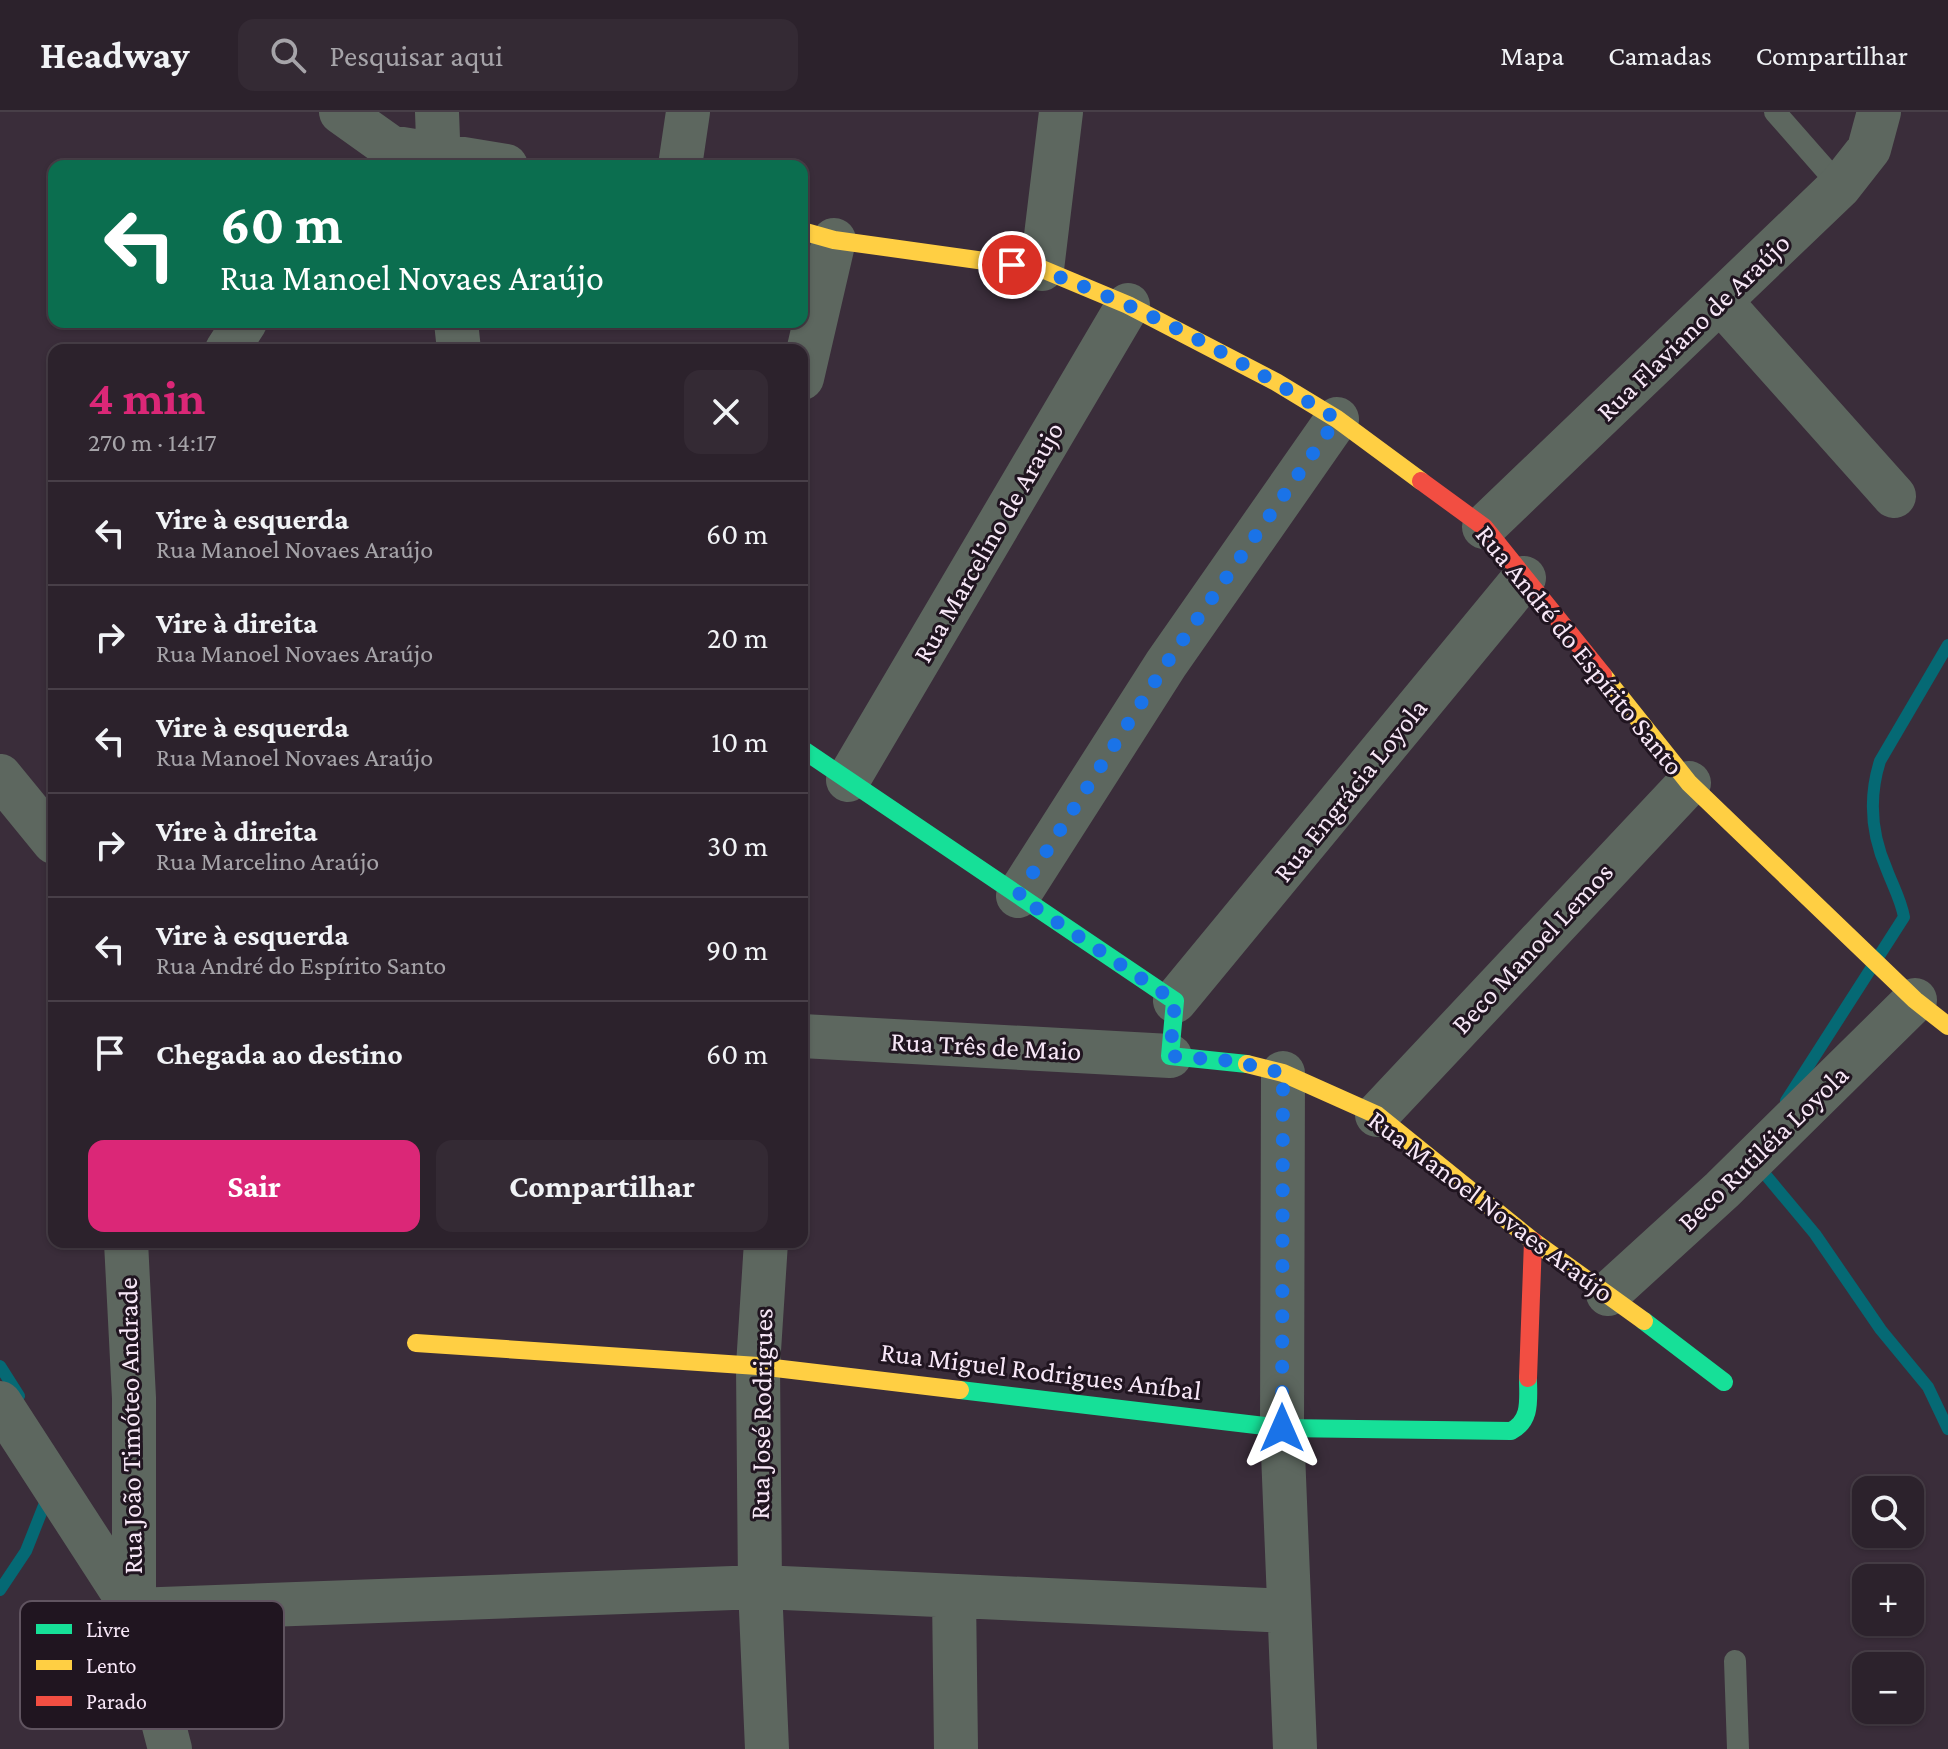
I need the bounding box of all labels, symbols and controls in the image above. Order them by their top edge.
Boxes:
search box [238,19,798,91]
icon: search [266,33,310,77]
text: Headway [40,34,190,76]
text: Pesquisar aqui [330,39,503,72]
text: Mapa [1500,40,1564,71]
text: Camadas [1608,40,1712,71]
text: Compartilhar [1756,40,1908,71]
icon: left [88,192,192,296]
text: 60 m [220,193,343,255]
street label: Rua Flaviano de Araújo [1590,227,1796,427]
pin [978,231,1046,299]
icon: arrive [990,243,1034,287]
text: Rua Manoel Novaes Araújo [220,258,604,298]
button: close [684,370,768,454]
text: 4 min [88,371,205,424]
street label: Rua Marcelino de Araujo [906,416,1070,668]
text: 270 m · 14:17 [88,428,217,457]
text: Vire à esquerda [156,502,349,535]
icon: left [88,511,132,555]
text: 60 m [706,517,768,550]
street label: Rua André do Espírito Santo [1470,519,1690,781]
text: Rua Manoel Novaes Araújo [156,535,433,564]
text: Vire à direita [156,606,318,639]
icon: right [88,615,132,659]
text: 20 m [707,621,768,654]
text: Rua Manoel Novaes Araújo [156,639,433,668]
street label: Rua Engrácia Loyola [1267,692,1433,888]
text: Vire à esquerda [156,710,349,743]
icon: left [88,719,132,763]
text: 10 m [711,725,768,758]
text: Rua Manoel Novaes Araújo [156,743,433,772]
text: Vire à direita [156,814,318,847]
icon: right [88,823,132,867]
text: 30 m [707,829,768,862]
text: Rua Marcelino Araújo [156,847,379,876]
street label: Beco Manoel Lemos [1445,856,1619,1040]
text: Vire à esquerda [156,918,349,951]
icon: left [88,927,132,971]
text: 90 m [706,933,768,966]
text: Rua André do Espírito Santo [156,951,446,980]
street label: Rua Três de Maio [890,1026,1082,1066]
icon: arrive [88,1031,132,1075]
text: Chegada ao destino [156,1037,403,1070]
text: 60 m [706,1037,768,1070]
street label: Beco Rutiléia Loyola [1671,1059,1855,1237]
street label: Rua Manoel Novaes Araújo [1362,1104,1620,1308]
button: Sair [88,1140,420,1232]
button: Compartilhar [436,1140,768,1232]
street label: Rua João Timóteo Andrade [112,1277,148,1575]
street label: Rua José Rodrigues [744,1308,778,1520]
street label: Rua Miguel Rodrigues Aníbal [879,1336,1203,1406]
position arrow [1240,1386,1324,1470]
map controls [1852,1476,1924,1724]
button: search [1852,1476,1924,1548]
button: + [1852,1564,1924,1636]
legend [20,1601,284,1729]
text: Livre [86,1617,130,1642]
button: − [1852,1652,1924,1724]
text: Lento [86,1653,137,1678]
text: Parado [86,1689,147,1714]

